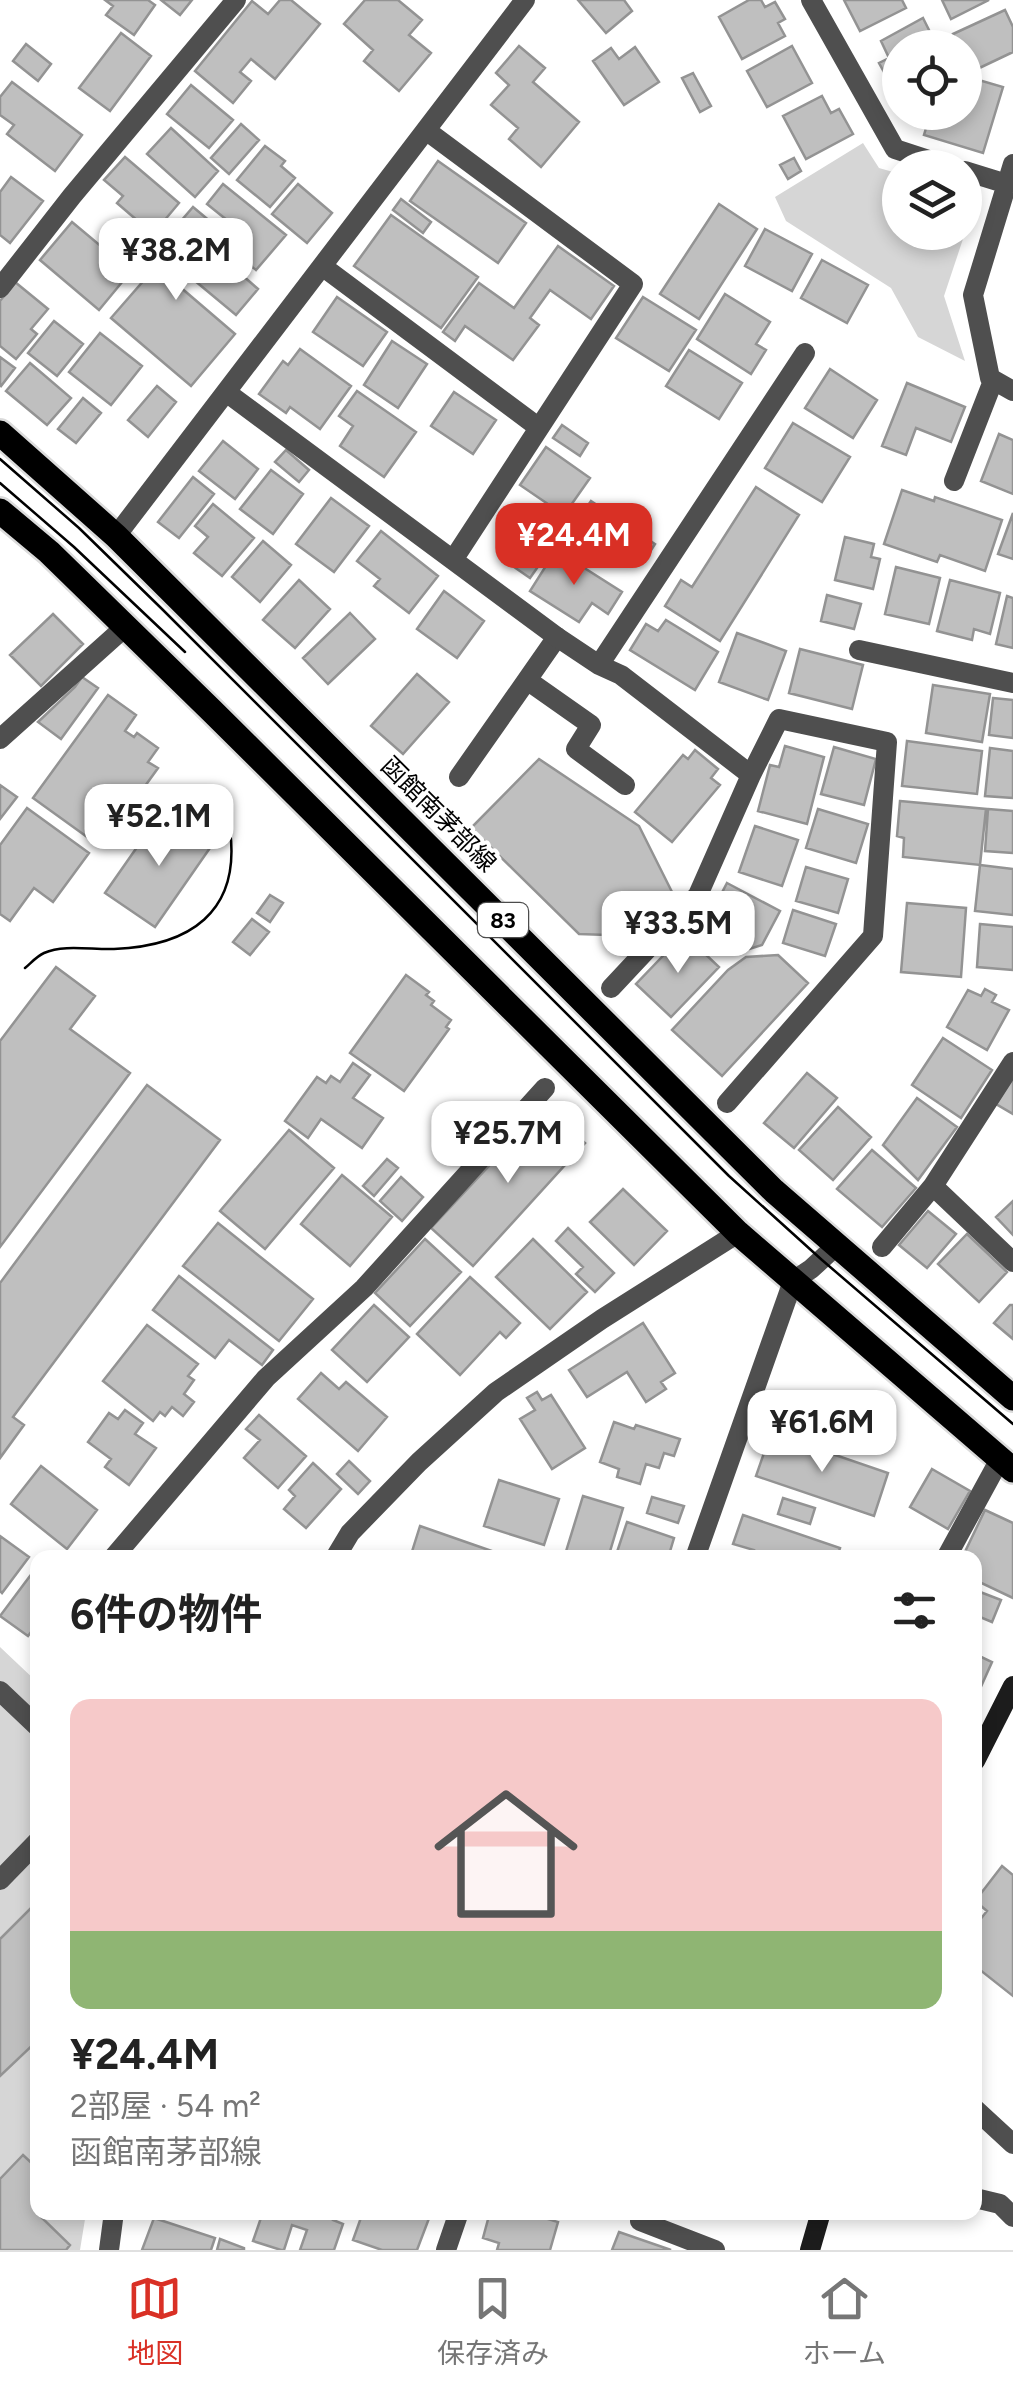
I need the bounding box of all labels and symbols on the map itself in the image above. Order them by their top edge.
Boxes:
pin: ¥38.2M [95,218,257,303]
pin: ¥24.4M [493,503,655,588]
street label: 函館南茅部線 [375,750,503,878]
pin: ¥52.1M [78,784,240,869]
pin: ¥33.5M [597,891,759,976]
road number: 83 [478,903,528,937]
pin: ¥25.7M [427,1101,589,1186]
pin: ¥61.6M [741,1390,903,1475]

